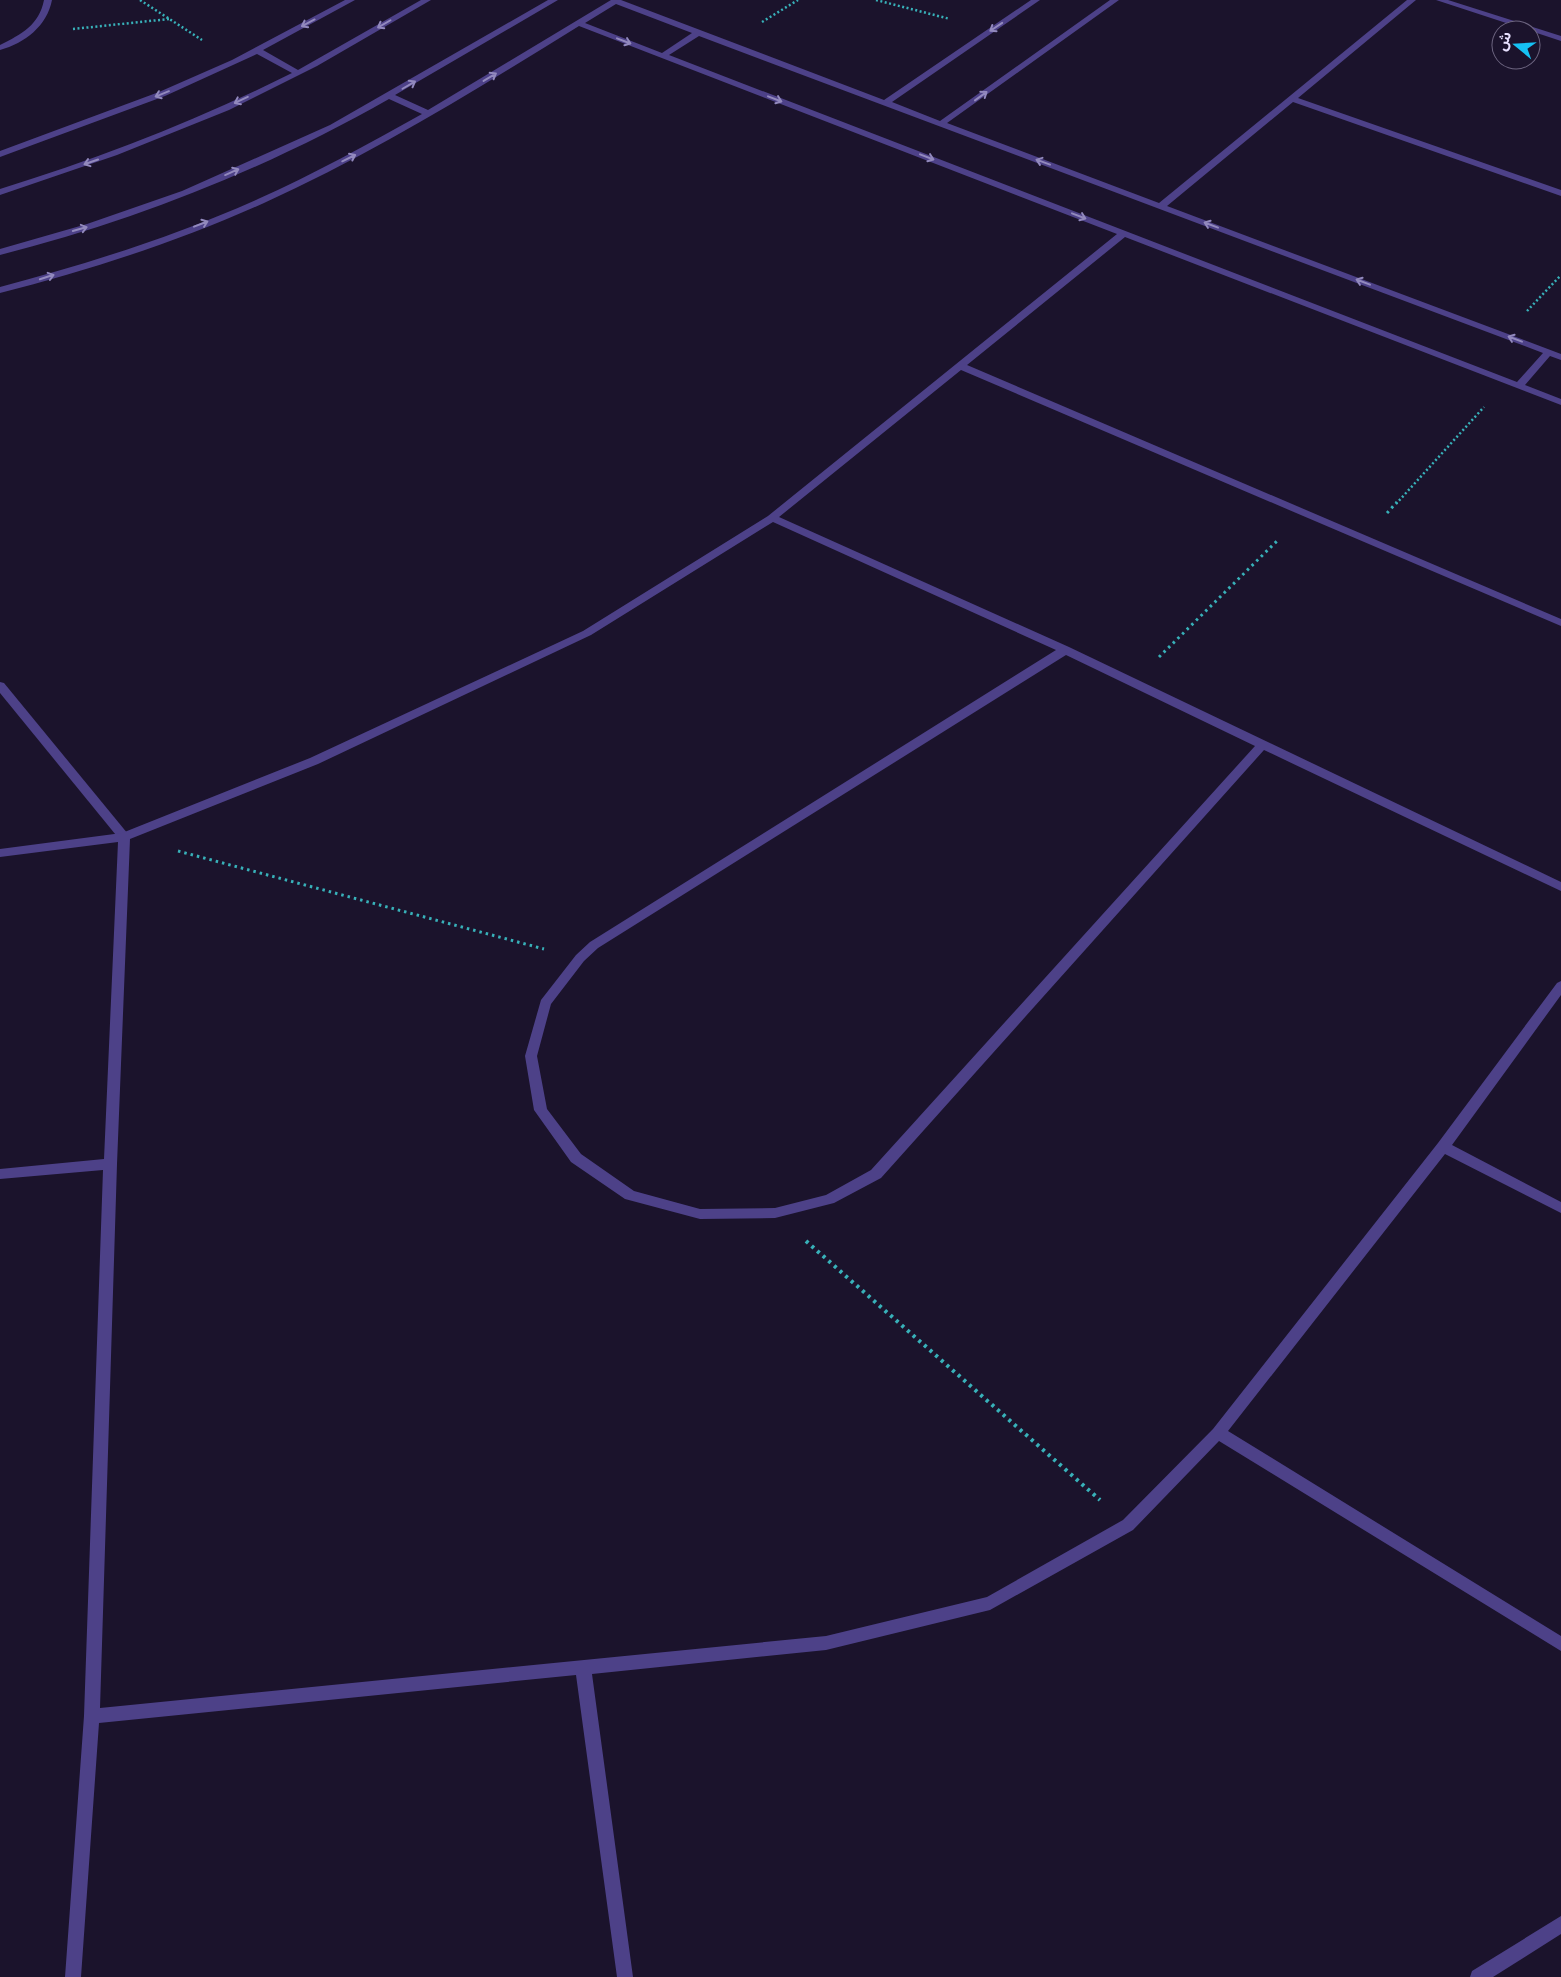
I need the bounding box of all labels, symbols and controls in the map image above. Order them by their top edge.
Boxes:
one-way arrow [301,19,316,28]
one-way arrow [377,19,392,29]
north arrow [1491,20,1541,70]
one-way arrow [989,22,1003,33]
text: ش [1493,29,1514,53]
one-way arrow [616,36,631,46]
one-way arrow [482,72,496,82]
one-way arrow [402,79,416,89]
one-way arrow [155,89,170,99]
one-way arrow [974,91,988,101]
one-way arrow [767,95,783,104]
one-way arrow [234,96,249,105]
one-way arrow [341,152,356,162]
one-way arrow [919,153,934,163]
one-way arrow [1035,157,1051,166]
one-way arrow [83,158,99,167]
one-way arrow [224,166,239,176]
one-way arrow [1071,212,1086,221]
one-way arrow [193,219,208,228]
one-way arrow [1204,220,1219,229]
one-way arrow [72,223,88,233]
one-way arrow [39,272,54,281]
one-way arrow [1356,277,1372,286]
one-way arrow [1508,334,1523,343]

